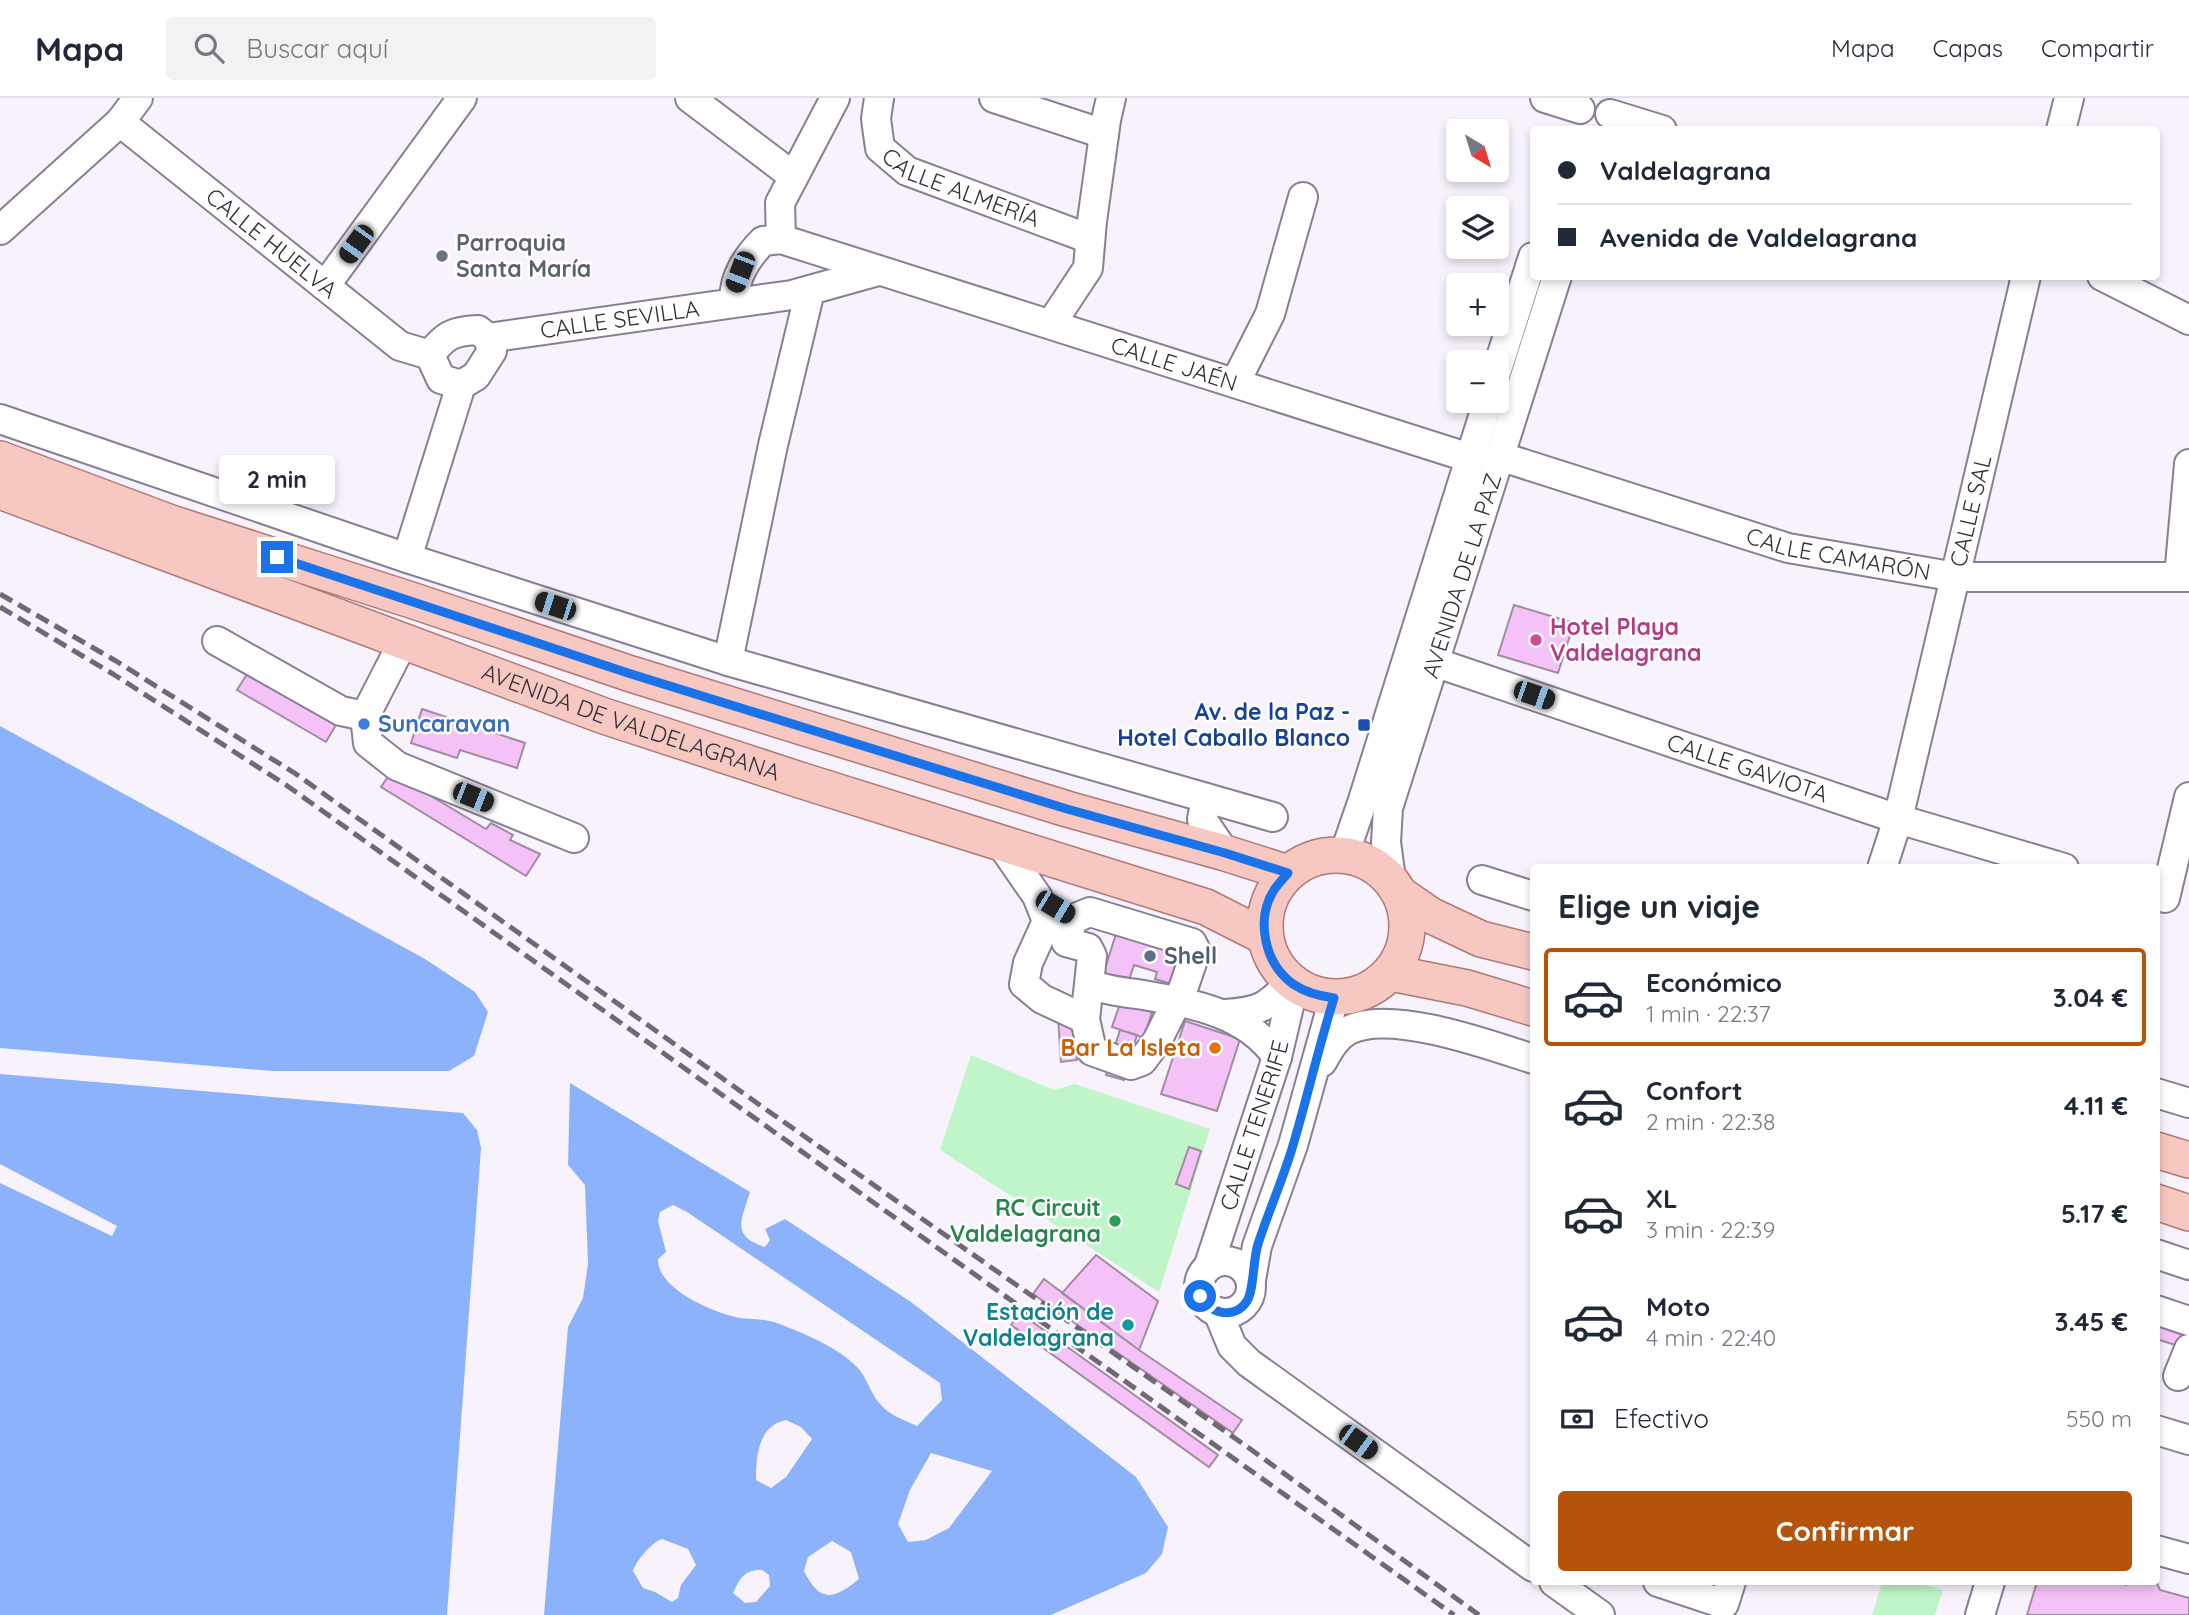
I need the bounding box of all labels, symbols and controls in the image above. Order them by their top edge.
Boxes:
search box [166,17,656,80]
text: Mapa [35,28,124,69]
icon: search [190,29,228,67]
text: Buscar aquí [246,32,388,65]
text: Mapa [1831,33,1895,63]
text: Capas [1933,33,2003,63]
text: Compartir [2041,33,2154,63]
north arrow [1446,119,1508,182]
map controls [1446,119,1509,413]
street label: CALLE ALMERÍA [876,141,1044,233]
text: Valdelagrana [1600,154,1771,187]
street label: CALLE HUELVA [200,181,344,304]
button: layers [1446,196,1509,259]
car [336,221,377,267]
text: Avenida de Valdelagrana [1600,221,1917,254]
place label: Parroquia Santa María [456,228,591,283]
marker: Parroquia Santa María [434,248,450,264]
car [723,249,758,295]
button: + [1446,273,1509,336]
street label: CALLE SEVILLA [538,293,701,344]
street label: CALLE JAÉN [1107,330,1241,397]
button: − [1446,350,1509,413]
street label: CALLE SAL [1943,452,1997,570]
callout: 2 min [219,456,335,504]
text: 2 min [247,465,307,494]
street label: AVENIDA DE LA PAZ [1415,470,1507,682]
street label: CALLE CAMARÓN [1743,521,1933,586]
route end [261,541,293,573]
car [532,590,579,622]
place label: Hotel Playa Valdelagrana [1550,612,1701,667]
marker: Hotel Playa Valdelagrana [1528,632,1544,648]
street label: AVENIDA DE VALDELAGRANA [478,657,784,787]
car [1511,678,1558,712]
place label: Av. de la Paz - Hotel Caballo Blanco [1117,697,1350,752]
place label: Suncaravan [378,709,510,738]
marker: Suncaravan [356,716,372,732]
marker: Av. de la Paz - Hotel Caballo Blanco [1356,717,1372,733]
street label: CALLE GAVIOTA [1663,727,1832,808]
car [450,779,497,815]
text: Elige un viaje [1558,886,1760,926]
car [1032,887,1079,927]
place label: Shell [1164,941,1217,970]
marker: Shell [1142,948,1158,964]
icon: car [1562,966,1625,1029]
text: Económico [1646,966,1782,999]
text: 3.04 € [2053,981,2128,1014]
text: 1 min · 22:37 [1646,999,1771,1028]
place label: Bar La Isleta [1060,1033,1201,1062]
street label: CALLE TENERIFE [1213,1037,1295,1214]
marker: Bar La Isleta [1207,1040,1223,1056]
icon: car [1562,1074,1625,1137]
text: Confort [1646,1074,1743,1107]
text: 4.11 € [2064,1089,2128,1122]
text: 2 min · 22:38 [1646,1107,1776,1136]
icon: car [1562,1182,1625,1245]
text: XL [1646,1182,1678,1215]
place label: RC Circuit Valdelagrana [950,1193,1101,1248]
text: 5.17 € [2061,1197,2128,1230]
marker: RC Circuit Valdelagrana [1107,1213,1123,1229]
text: 3 min · 22:39 [1646,1215,1775,1244]
route start [1184,1280,1216,1312]
icon: car [1562,1290,1625,1353]
text: Moto [1646,1290,1710,1323]
place label: Estación de Valdelagrana [963,1297,1114,1352]
text: 3.45 € [2054,1305,2128,1338]
marker: Estación de Valdelagrana [1120,1317,1136,1333]
text: 4 min · 22:40 [1646,1323,1776,1352]
icon: cash [1558,1400,1596,1438]
text: Efectivo [1614,1402,1709,1435]
text: 550 m [2066,1404,2132,1433]
car [1335,1421,1382,1463]
button: Confirmar [1558,1491,2132,1571]

